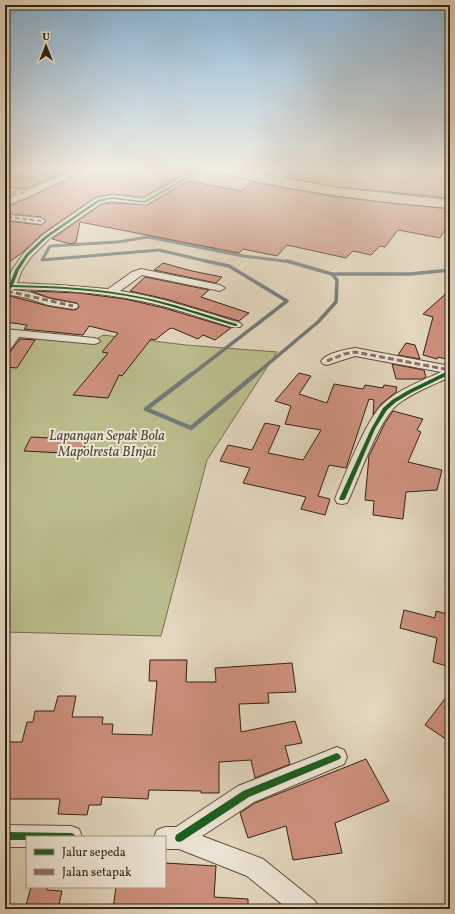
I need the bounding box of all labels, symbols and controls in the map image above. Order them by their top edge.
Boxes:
north arrow [26,26,66,66]
text: U [42,30,50,45]
park label: Lapangan Sepak Bola Mapolresta BInjai [49,427,165,462]
legend [26,836,166,888]
text: Jalur sepeda [62,845,126,861]
text: Jalan setapak [62,865,132,881]

